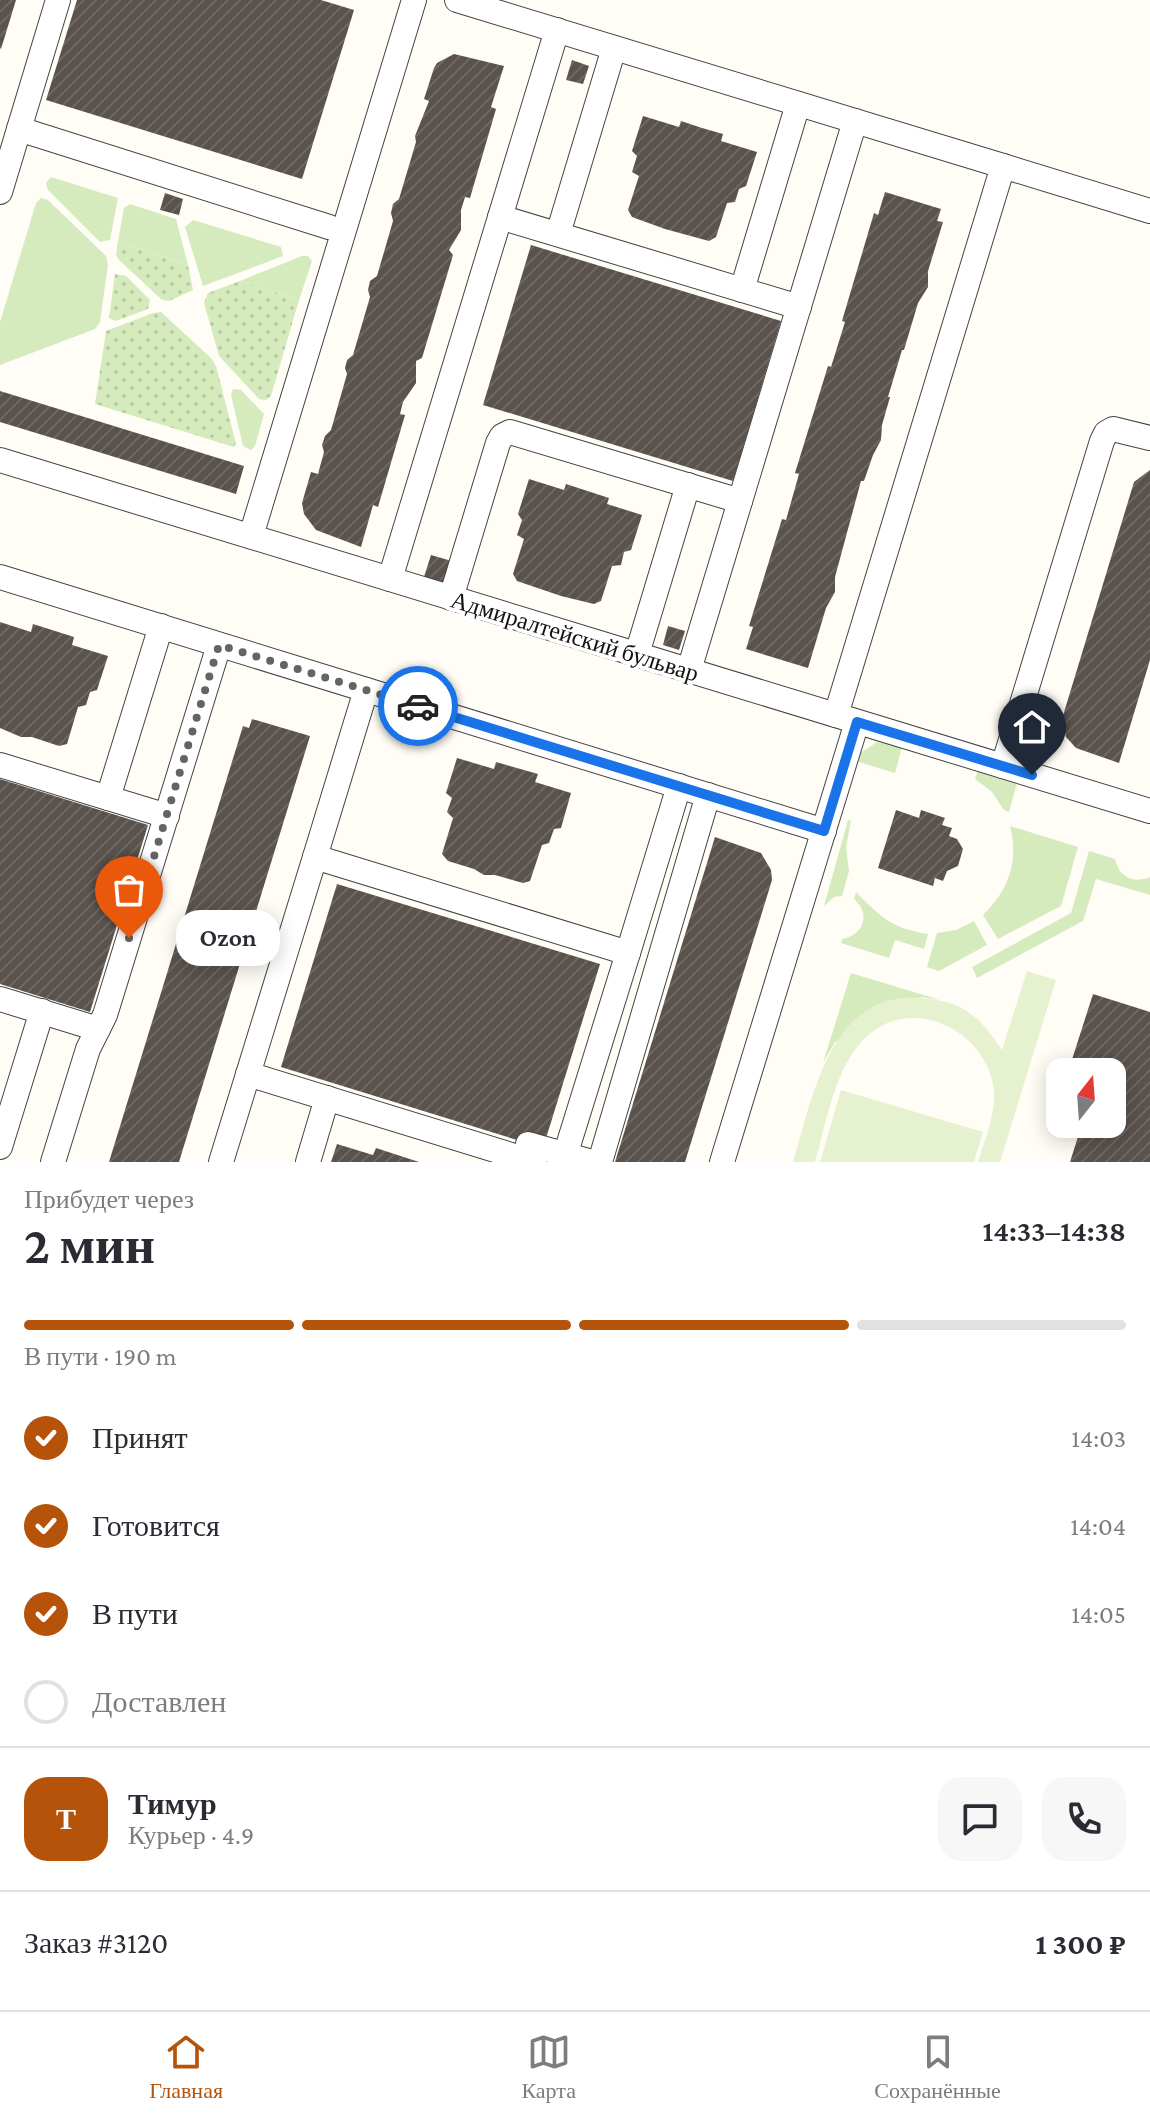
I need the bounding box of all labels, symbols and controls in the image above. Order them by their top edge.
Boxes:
street label: Адмиралтейский бульвар [448,585,702,687]
courier [378,666,458,746]
icon: car [396,684,440,728]
pin [998,693,1066,775]
icon: home [1010,705,1054,749]
pin [95,856,163,938]
icon: bag [107,868,151,912]
callout: Ozon [177,910,281,966]
text: Ozon [199,923,257,952]
north arrow [1046,1058,1126,1138]
map controls [1046,1058,1126,1138]
text: Прибудет через [24,1185,194,1214]
text: 14:33–14:38 [982,1214,1126,1247]
text: 2 мин [24,1216,155,1274]
text: В пути · 190 m [24,1342,177,1371]
icon: check [24,1416,68,1460]
text: Принят [92,1421,188,1454]
text: 14:03 [1071,1424,1126,1453]
icon: check [24,1504,68,1548]
text: Готовится [92,1509,220,1542]
text: 14:04 [1070,1512,1126,1541]
icon: check [24,1592,68,1636]
text: В пути [92,1597,178,1630]
text: 14:05 [1071,1600,1126,1629]
text: Доставлен [92,1685,226,1718]
button: chat [938,1777,1022,1861]
button: phone [1042,1777,1126,1861]
text: Тимур [128,1787,217,1820]
text: Т [56,1802,76,1835]
text: Курьер · 4.9 [128,1821,254,1850]
text: Заказ #3120 [24,1926,168,1959]
text: 1 300 ₽ [1036,1927,1126,1960]
tab: Главная [149,2030,223,2104]
tab: Карта [521,2030,576,2104]
tab: Сохранённые [874,2030,1001,2104]

